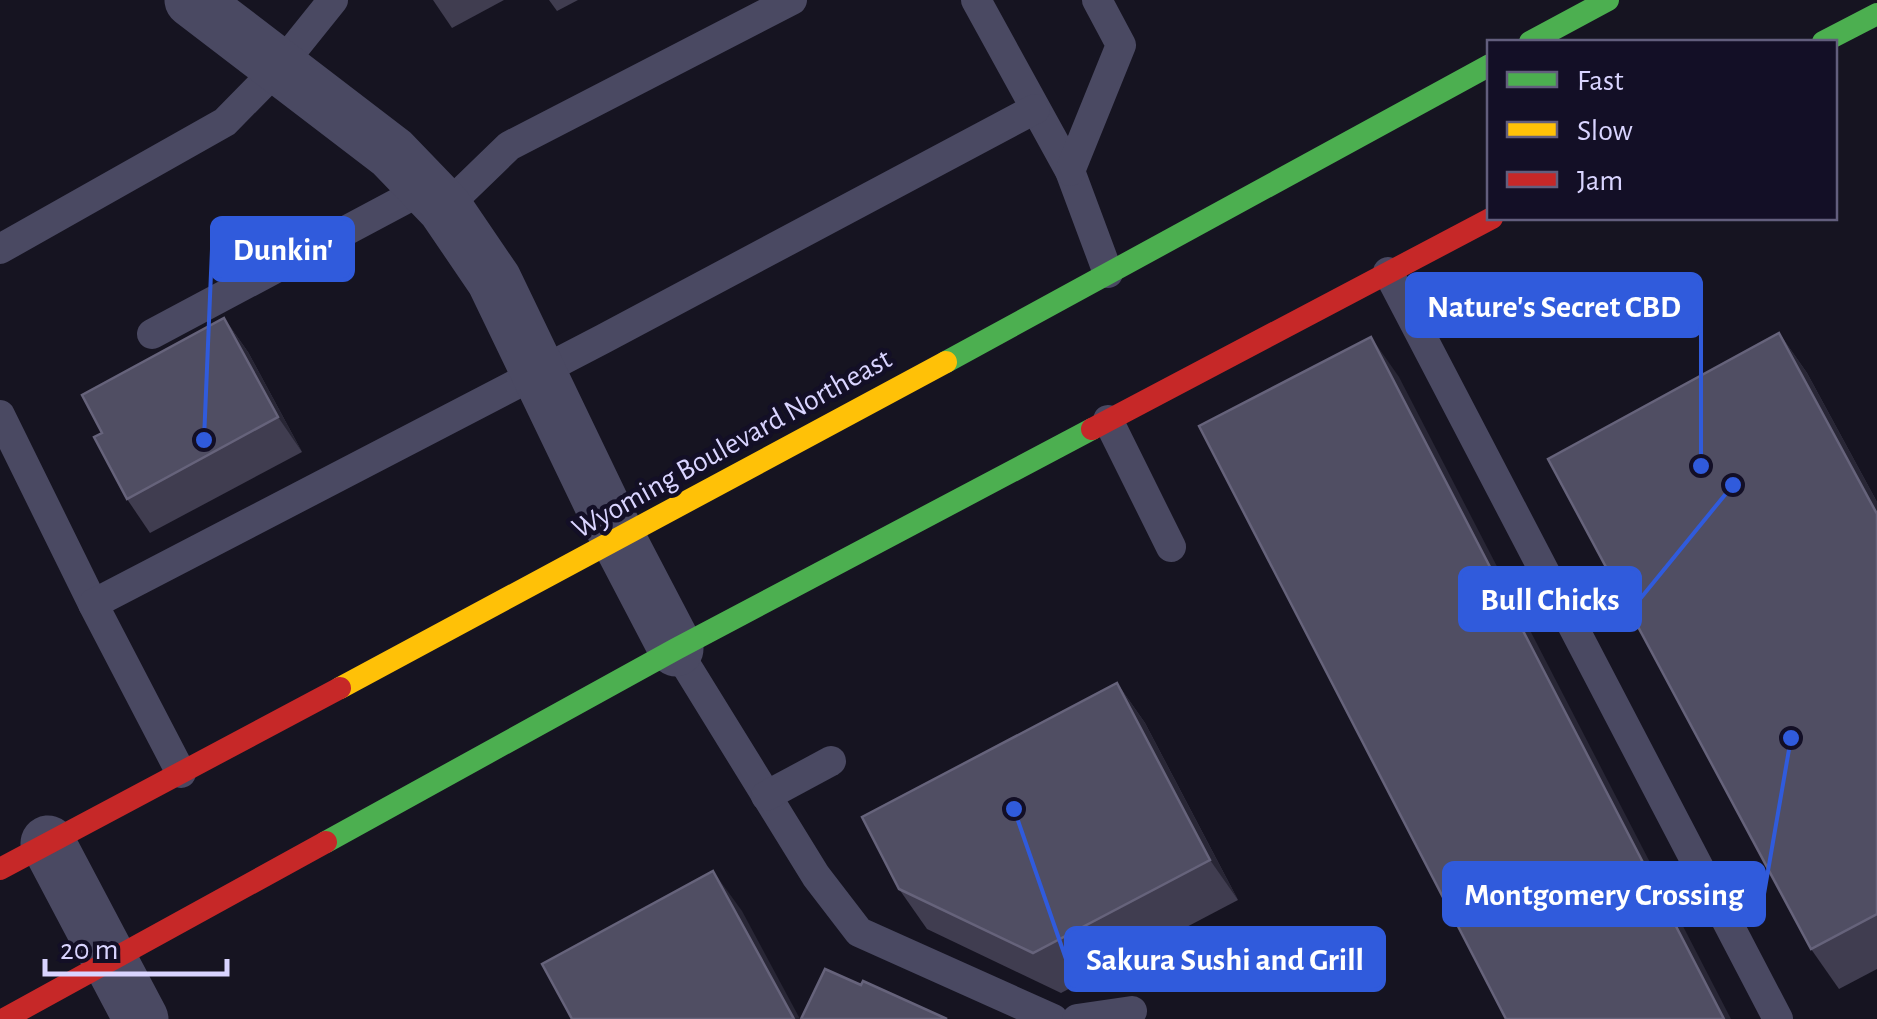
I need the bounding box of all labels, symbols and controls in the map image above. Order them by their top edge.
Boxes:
legend [1487,40,1837,220]
text: Fast [1577,66,1624,96]
text: Slow [1577,116,1633,146]
text: Jam [1577,166,1623,196]
callout: Dunkin' [212,218,353,280]
text: Dunkin' [233,234,333,266]
callout: Nature's Secret CBD [1407,274,1701,336]
text: Nature's Secret CBD [1427,291,1681,323]
street label: Wyoming Boulevard Northeast [567,343,897,544]
callout: Bull Chicks [1460,568,1640,630]
text: Bull Chicks [1480,584,1620,616]
callout: Montgomery Crossing [1444,863,1764,925]
text: Montgomery Crossing [1464,879,1745,911]
scale bar [45,914,228,976]
callout: Sakura Sushi and Grill [1066,928,1384,990]
text: 20 m [60,935,118,965]
text: Sakura Sushi and Grill [1086,944,1364,976]

